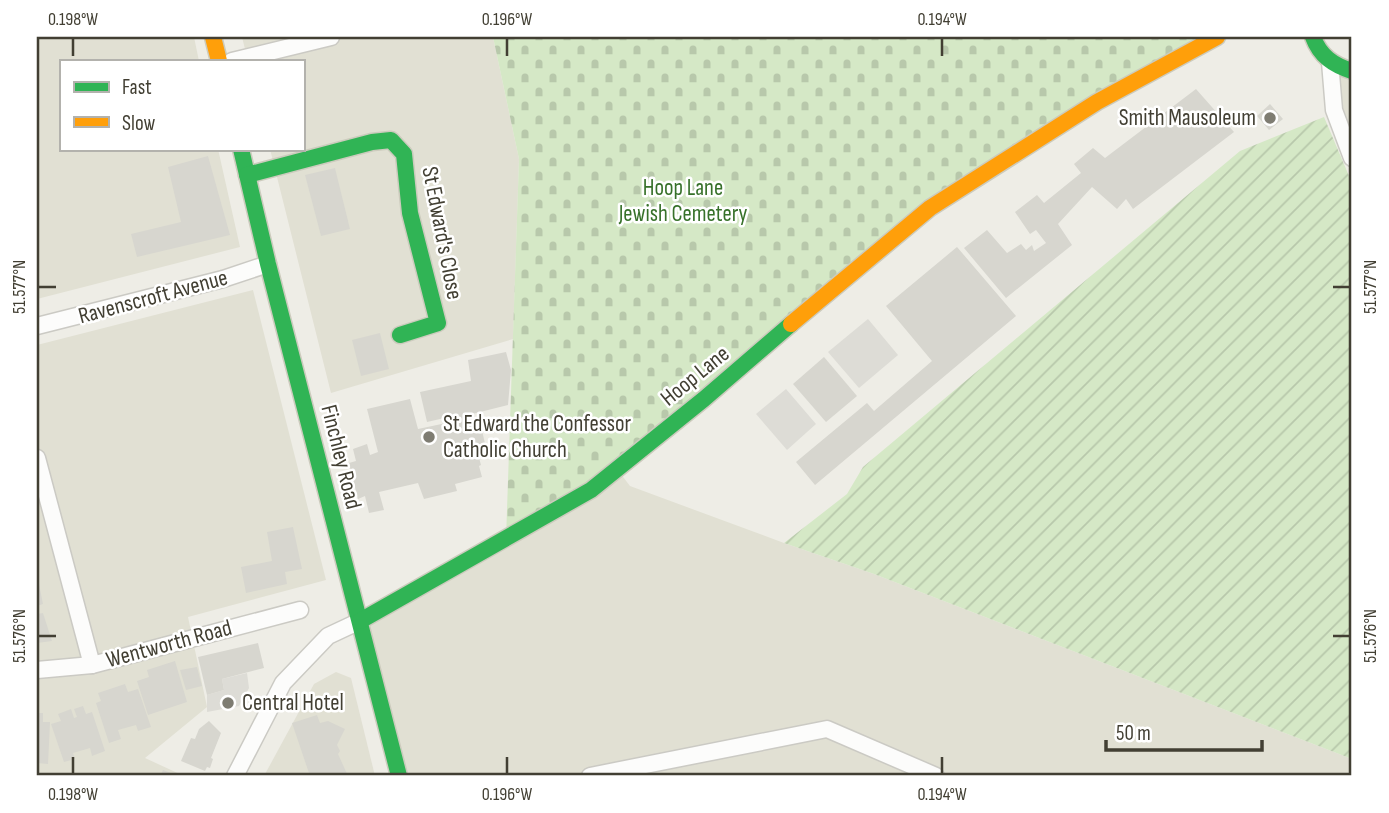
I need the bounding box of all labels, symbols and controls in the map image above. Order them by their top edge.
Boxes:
text: 0.198°W [48,9,98,30]
text: 0.196°W [482,9,532,30]
text: 0.194°W [917,9,967,30]
legend [60,60,304,150]
text: Fast [122,75,152,100]
place label: Smith Mausoleum [1119,104,1256,132]
marker: Smith Mausoleum [1262,110,1278,126]
text: Slow [122,111,156,136]
street label: St Edward's Close [415,164,469,302]
park label: Hoop Lane Jewish Cemetery [618,174,747,228]
text: 51.577°N [9,260,30,314]
text: 51.577°N [1360,260,1381,314]
street label: Ravenscroft Avenue [75,264,231,330]
street label: Hoop Lane [655,340,735,412]
street label: Finchley Road [315,402,367,512]
place label: St Edward the Confessor Catholic Church [443,410,632,464]
marker: St Edward the Confessor Catholic Church [421,429,437,445]
text: 51.576°N [9,609,30,663]
text: 51.576°N [1360,609,1381,663]
street label: Wentworth Road [103,614,235,674]
place label: Central Hotel [242,689,344,717]
marker: Central Hotel [220,695,236,711]
scale bar [1106,708,1261,752]
text: 50 m [1116,721,1151,746]
text: 0.198°W [48,784,98,805]
text: 0.196°W [482,784,532,805]
text: 0.194°W [917,784,967,805]

